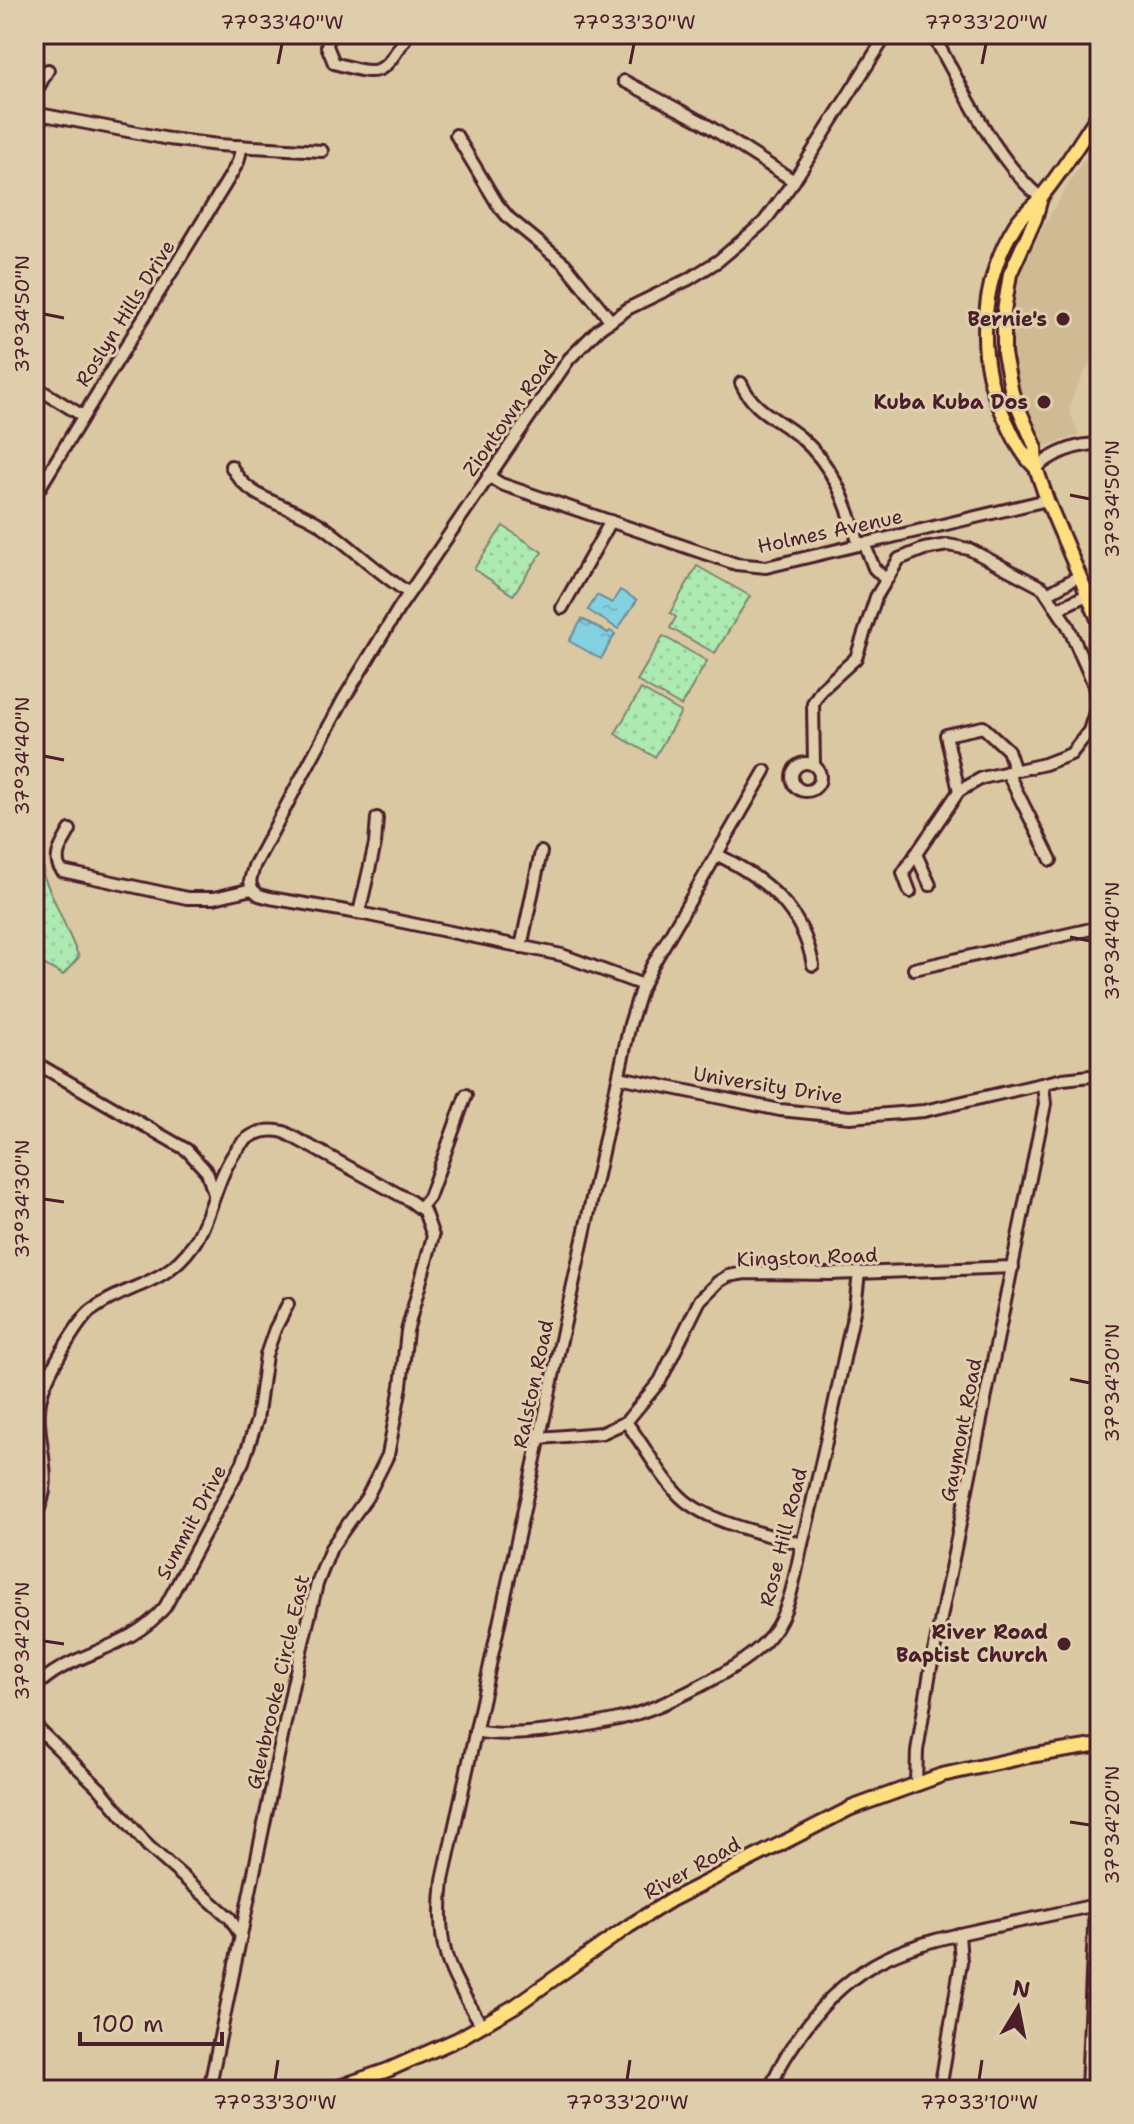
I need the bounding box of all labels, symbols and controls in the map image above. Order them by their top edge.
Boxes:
text: 77°33'40"W [220,9,344,35]
text: 77°33'30"W [572,9,696,35]
text: 77°33'20"W [924,9,1048,35]
street label: Roslyn Hills Drive [69,235,181,391]
text: 37°34'50"N [9,255,35,373]
place label: Bernie's [967,306,1047,332]
marker: Bernie's [1054,310,1072,328]
street label: Ziontown Road [457,345,563,481]
place label: Kuba Kuba Dos [873,389,1028,415]
marker: Kuba Kuba Dos [1035,393,1053,411]
text: 37°34'50"N [1099,440,1125,558]
street label: Holmes Avenue [755,503,905,559]
text: 37°34'40"N [9,696,35,816]
text: 37°34'40"N [1099,881,1125,1001]
street label: University Drive [691,1060,845,1110]
text: 37°34'30"N [9,1139,35,1259]
street label: Kingston Road [736,1242,878,1272]
street label: Ralston Road [507,1317,559,1451]
text: 37°34'30"N [1099,1323,1125,1443]
street label: Gaymont Road [934,1356,988,1504]
street label: Summit Drive [150,1460,232,1584]
street label: Rose Hill Road [753,1465,813,1609]
street label: Glenbrooke Circle East [241,1572,315,1792]
text: 37°34'20"N [9,1582,35,1700]
place label: River Road Baptist Church [896,1619,1048,1668]
marker: River Road Baptist Church [1055,1635,1073,1653]
text: 37°34'20"N [1099,1766,1125,1884]
street label: River Road [639,1831,745,1905]
north arrow [978,1968,1058,2048]
text: N [1010,1973,1032,2005]
scale bar [80,1996,222,2046]
text: 100 m [92,2008,164,2040]
text: 77°33'30"W [213,2089,337,2115]
text: 77°33'20"W [565,2089,689,2115]
text: 77°33'10"W [920,2089,1038,2115]

